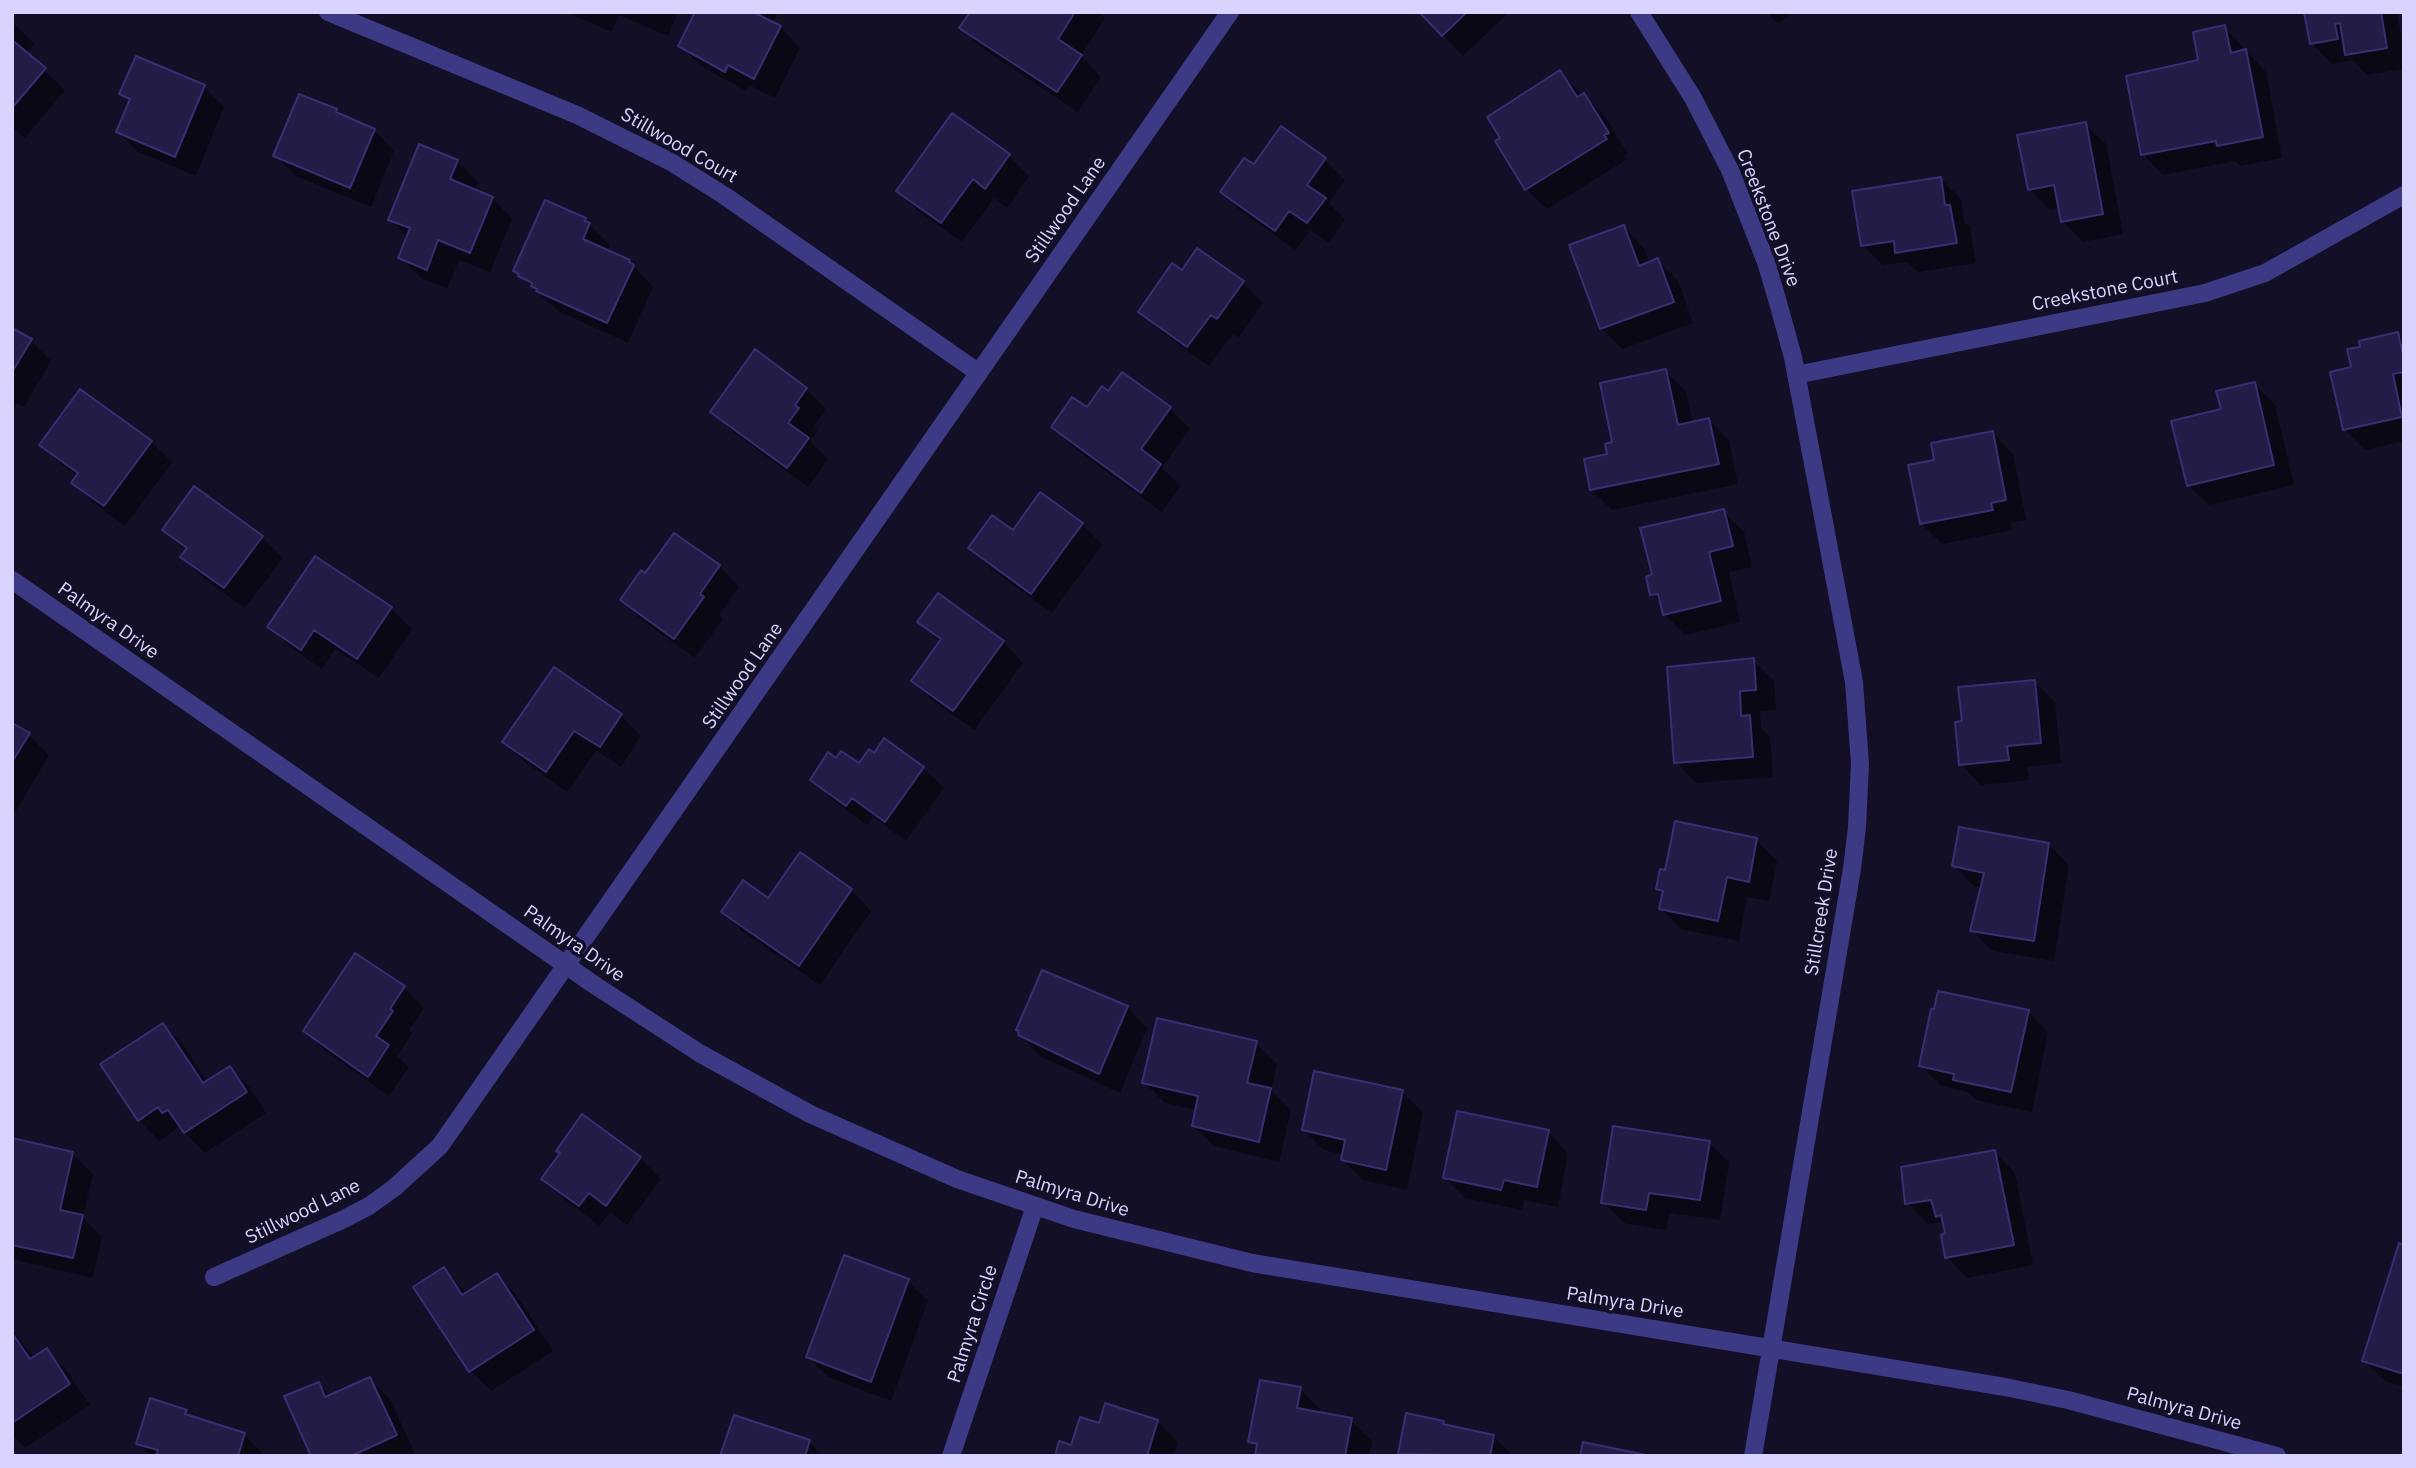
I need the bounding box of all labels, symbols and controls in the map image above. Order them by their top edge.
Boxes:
street label: Stillwood Court [617,103,741,189]
street label: Creekstone Drive [1731,146,1805,290]
street label: Stillwood Lane [1021,152,1111,268]
street label: Creekstone Court [2030,266,2180,316]
street label: Palmyra Drive [53,578,163,664]
street label: Stillwood Lane [698,618,788,734]
street label: Stillcreek Drive [1801,847,1843,977]
street label: Palmyra Drive [519,901,629,987]
street label: Palmyra Drive [1012,1166,1132,1222]
street label: Stillwood Lane [242,1174,364,1250]
street label: Palmyra Circle [943,1262,1003,1386]
street label: Palmyra Drive [1565,1282,1685,1324]
street label: Palmyra Drive [2124,1383,2244,1435]

